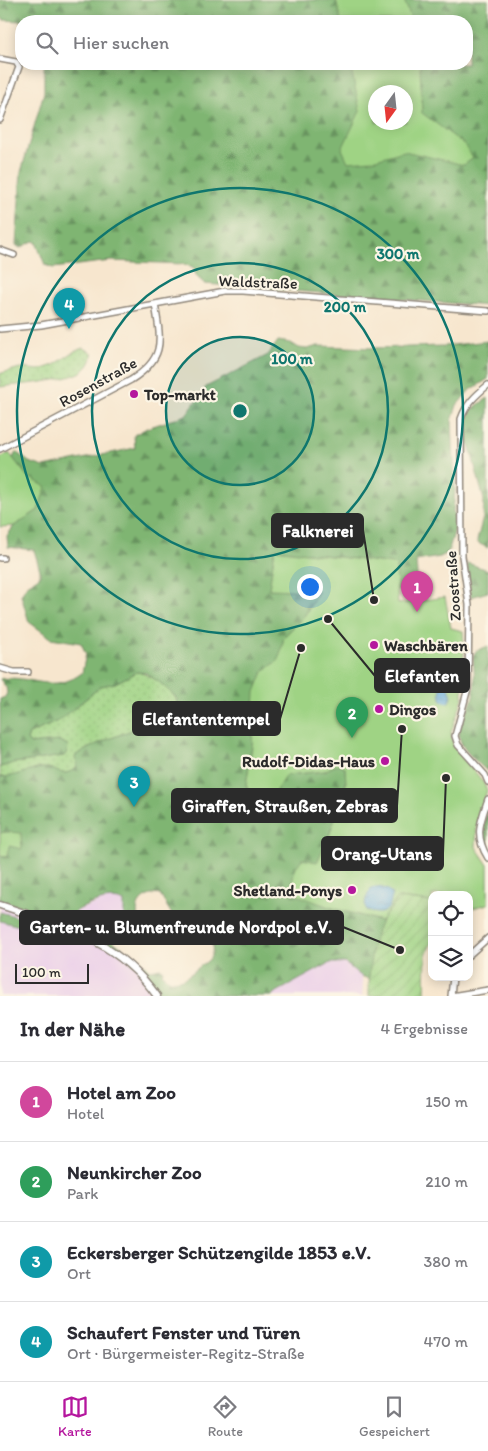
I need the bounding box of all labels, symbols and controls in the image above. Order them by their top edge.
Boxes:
search box [15,15,473,70]
icon: search [33,29,61,57]
text: Hier suchen [73,31,169,54]
north arrow [368,85,413,130]
text: 300 m [377,245,420,263]
street label: Waldstraße [218,271,298,293]
pin: 4 [53,288,85,329]
text: 200 m [324,298,367,316]
text: 100 m [271,350,313,368]
street label: Rosenstraße [56,353,140,411]
place label: Top-markt [143,385,216,405]
marker: Top-markt [128,388,140,400]
centre of rings [231,402,249,420]
callout: Falknerei [272,514,363,547]
text: Falknerei [282,520,354,542]
street label: Zoostraße [441,550,465,622]
pin: 1 [401,571,433,612]
your location [297,574,323,600]
place label: Waschbären [384,636,469,655]
marker: Waschbären [368,639,380,651]
callout: Elefanten [375,659,469,692]
text: Elefanten [385,665,460,687]
pin: 2 [336,697,368,738]
place label: Dingos [389,700,436,720]
callout: Elefantentempel [133,702,280,735]
marker: Dingos [373,703,385,715]
text: Elefantentempel [142,708,271,730]
place label: Rudolf-Didas-Haus [242,752,375,771]
marker: Rudolf-Didas-Haus [379,755,391,767]
pin: 3 [118,766,150,807]
callout: Giraffen, Straußen, Zebras [172,789,397,822]
text: Giraffen, Straußen, Zebras [182,795,388,817]
callout: Orang-Utans [322,837,443,870]
text: Orang-Utans [332,843,432,865]
place label: Shetland-Ponys [233,881,342,901]
marker: Shetland-Ponys [346,884,358,896]
map controls [428,891,473,981]
button: locate [428,891,473,936]
callout: Garten- u. Blumenfreunde Nordpol e.V. [20,911,343,944]
text: Garten- u. Blumenfreunde Nordpol e.V. [30,916,332,938]
button: layers [428,936,473,981]
scale bar [15,961,89,984]
text: 100 m [22,964,61,981]
text: In der Nähe [20,1016,125,1041]
text: 4 Ergebnisse [380,1019,468,1038]
text: Hotel am Zoo [67,1081,176,1104]
text: 1 [32,1092,40,1111]
text: 150 m [425,1092,468,1111]
text: Hotel [67,1104,104,1123]
text: Neunkircher Zoo [67,1161,202,1184]
text: 2 [32,1172,40,1191]
text: 210 m [425,1172,468,1191]
text: Park [67,1184,98,1203]
text: Eckersberger Schützengilde 1853 e.V. [67,1241,371,1264]
text: 3 [32,1252,40,1271]
text: 380 m [424,1252,468,1271]
text: Ort [67,1264,91,1283]
text: Schaufert Fenster und Türen [67,1321,300,1344]
text: 4 [31,1332,41,1351]
text: 470 m [424,1332,468,1351]
text: Ort · Bürgermeister-Regitz-Straße [67,1344,305,1363]
tab: Karte [58,1393,92,1440]
tab: Route [208,1393,243,1440]
tab: Gespeichert [359,1393,430,1440]

